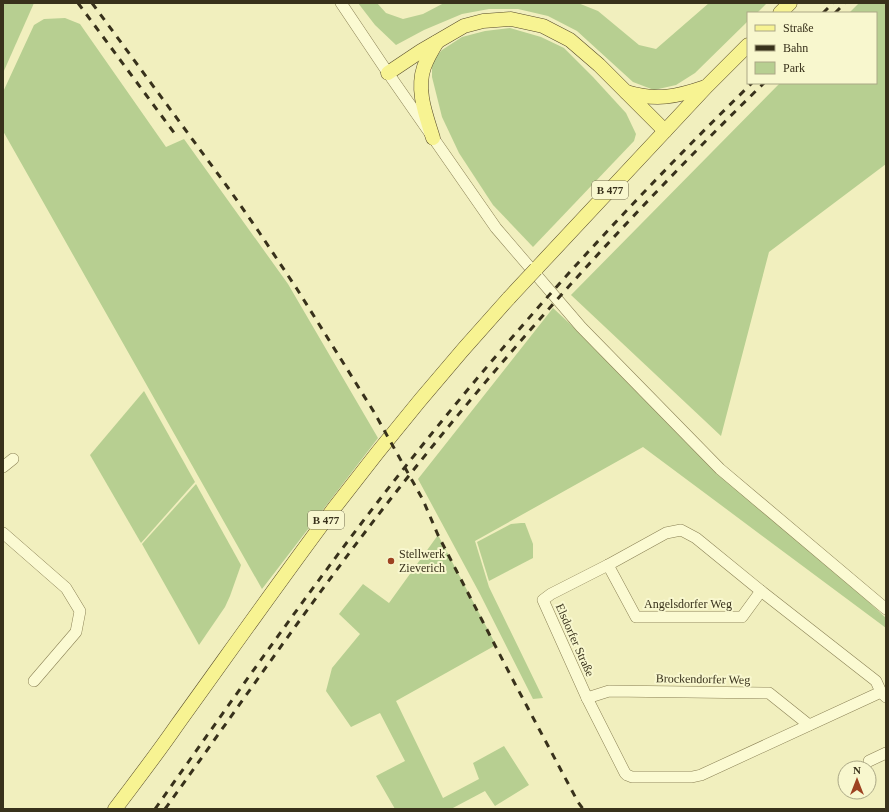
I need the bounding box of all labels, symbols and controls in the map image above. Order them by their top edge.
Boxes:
legend [747,12,877,84]
text: Straße [783,21,814,35]
text: Bahn [783,41,808,55]
text: Park [783,61,805,75]
road number: B 477 [592,181,628,199]
road number: B 477 [308,511,344,529]
place label: Stellwerk Zieverich [399,547,445,575]
marker: Stellwerk Zieverich [386,556,396,566]
street label: Angelsdorfer Weg [644,597,732,611]
street label: Elsdorfer Straße [553,601,597,679]
street label: Brockendorfer Weg [656,671,750,687]
north arrow [837,760,877,800]
text: N [853,764,861,776]

